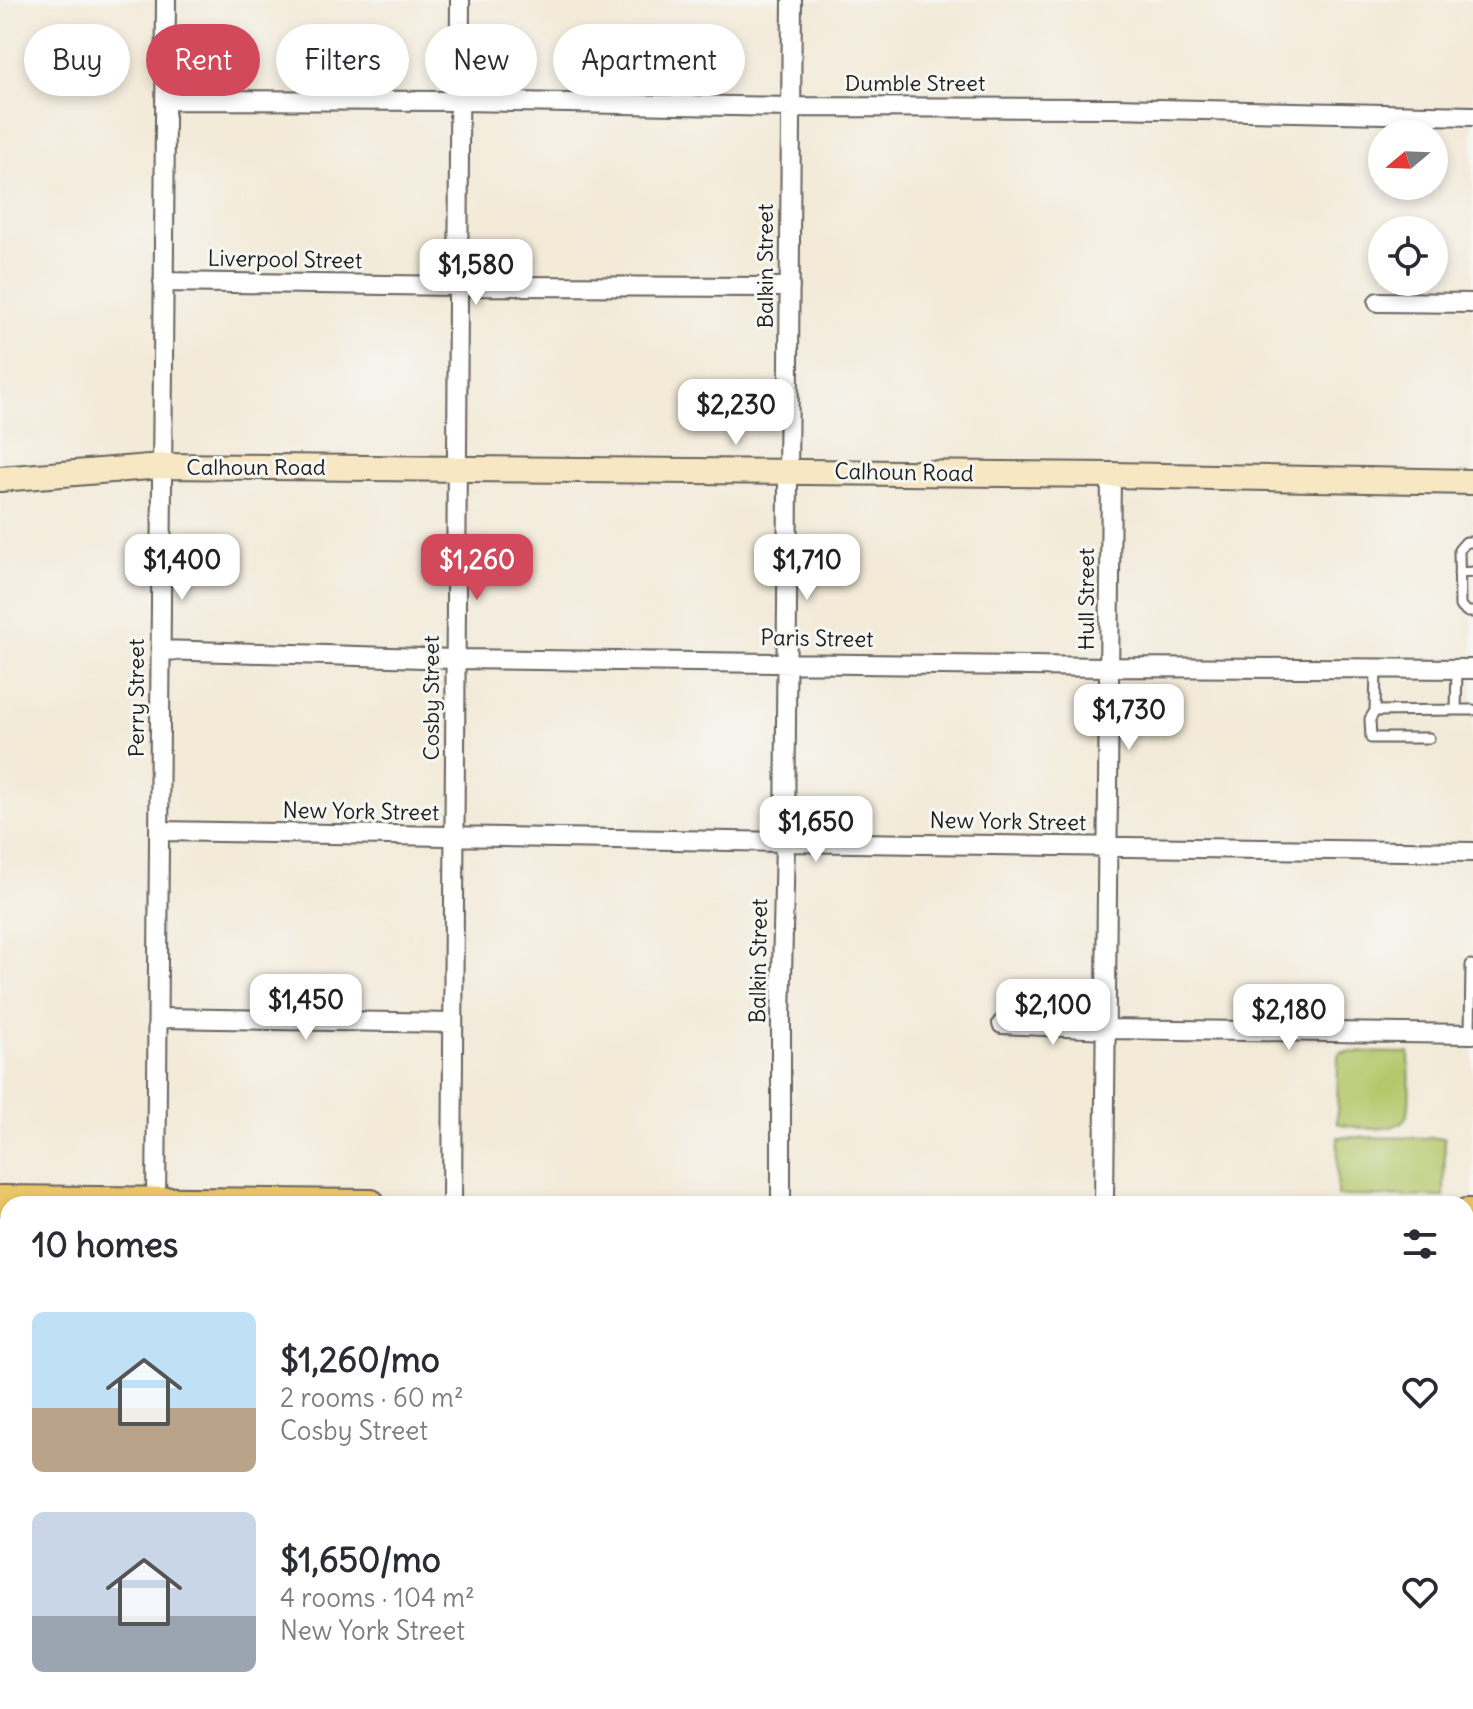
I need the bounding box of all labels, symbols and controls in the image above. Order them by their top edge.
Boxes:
chip: Buy [24,24,130,96]
chip: Rent [146,24,260,96]
chip: Filters [276,24,409,96]
chip: New [425,24,537,96]
chip: Apartment [553,24,745,96]
street label: Dumble Street [845,69,985,97]
north arrow [1368,120,1448,200]
map controls [1368,120,1448,296]
street label: Balkin Street [751,204,779,328]
button: locate [1368,216,1448,296]
pin: $1,580 [411,239,541,307]
street label: Liverpool Street [207,244,363,274]
text: $1,580 [438,248,514,281]
pin: $2,230 [671,379,801,447]
text: $2,230 [696,388,776,421]
street label: Calhoun Road [186,453,326,481]
street label: Calhoun Road [834,457,974,487]
pin: $1,400 [117,534,247,602]
pin: $1,260 [412,534,542,602]
pin: $1,710 [742,534,872,602]
text: $1,400 [143,543,221,576]
text: $1,260 [439,543,515,576]
text: $1,710 [772,543,842,576]
street label: Hull Street [1072,548,1100,650]
street label: Paris Street [760,623,874,653]
street label: Cosby Street [417,635,445,761]
street label: Perry Street [122,639,150,757]
pin: $1,730 [1064,684,1194,752]
text: $1,730 [1092,693,1166,726]
street label: New York Street [282,796,440,826]
pin: $1,650 [751,796,881,864]
text: $1,650 [778,805,854,838]
street label: New York Street [929,806,1087,836]
street label: Balkin Street [743,898,773,1024]
pin: $1,450 [241,974,371,1042]
pin: $2,100 [988,979,1118,1047]
text: $1,450 [268,983,344,1016]
pin: $2,180 [1224,984,1354,1052]
text: $2,100 [1014,988,1092,1021]
text: $2,180 [1251,993,1327,1026]
icon: filters [1398,1222,1442,1266]
text: 10 homes [32,1223,178,1266]
text: $1,260/mo [280,1338,440,1381]
icon: home [96,1344,192,1440]
icon: heart [1398,1370,1442,1414]
text: 2 rooms · 60 m² [280,1381,464,1414]
text: Cosby Street [280,1414,428,1447]
text: $1,650/mo [280,1538,441,1581]
icon: home [96,1544,192,1640]
icon: heart [1398,1570,1442,1614]
text: 4 rooms · 104 m² [280,1581,475,1614]
text: New York Street [280,1614,465,1647]

